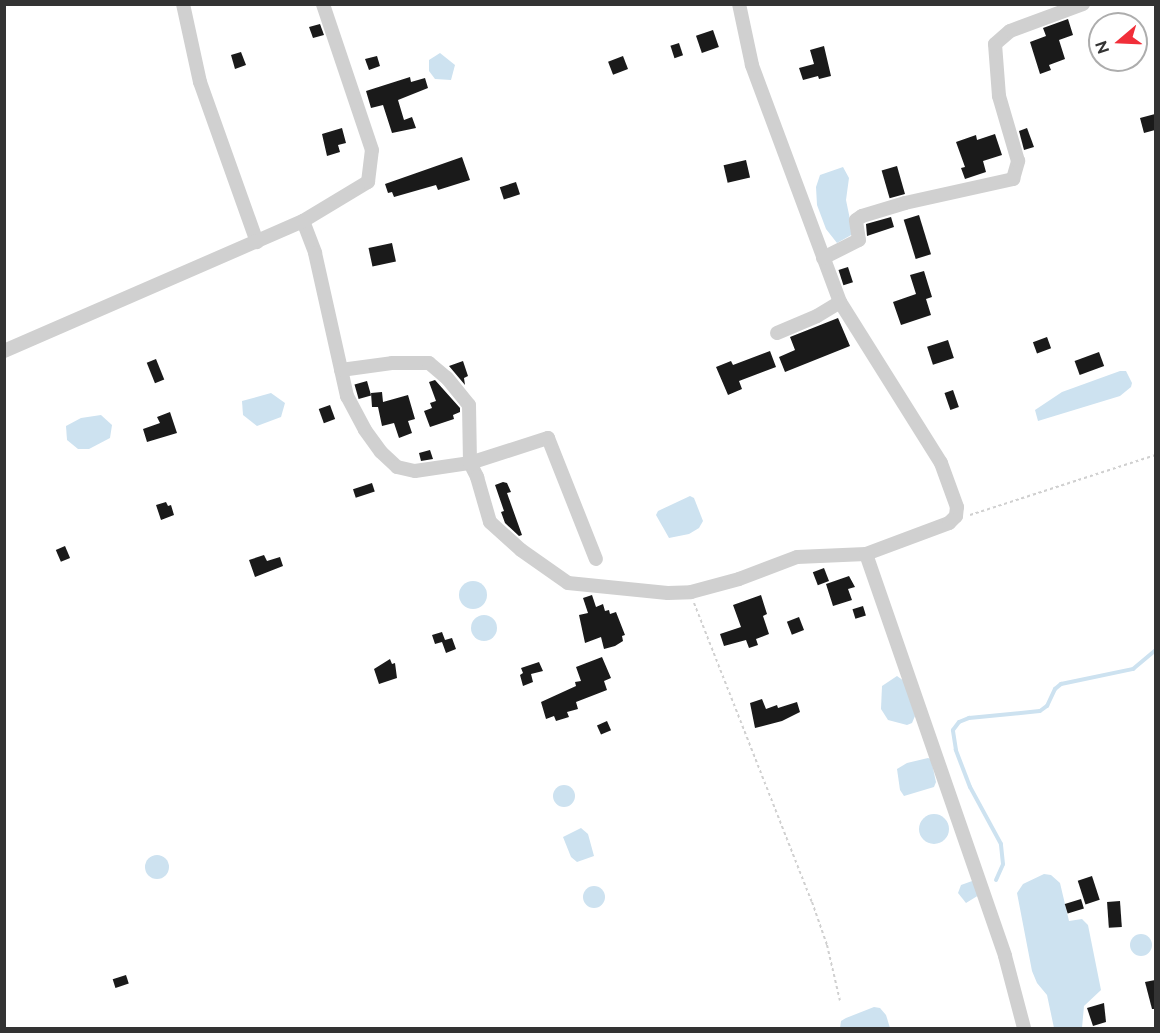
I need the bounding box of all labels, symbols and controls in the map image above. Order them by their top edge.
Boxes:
north arrow [1088,12,1148,72]
text: N [1091,39,1113,56]

